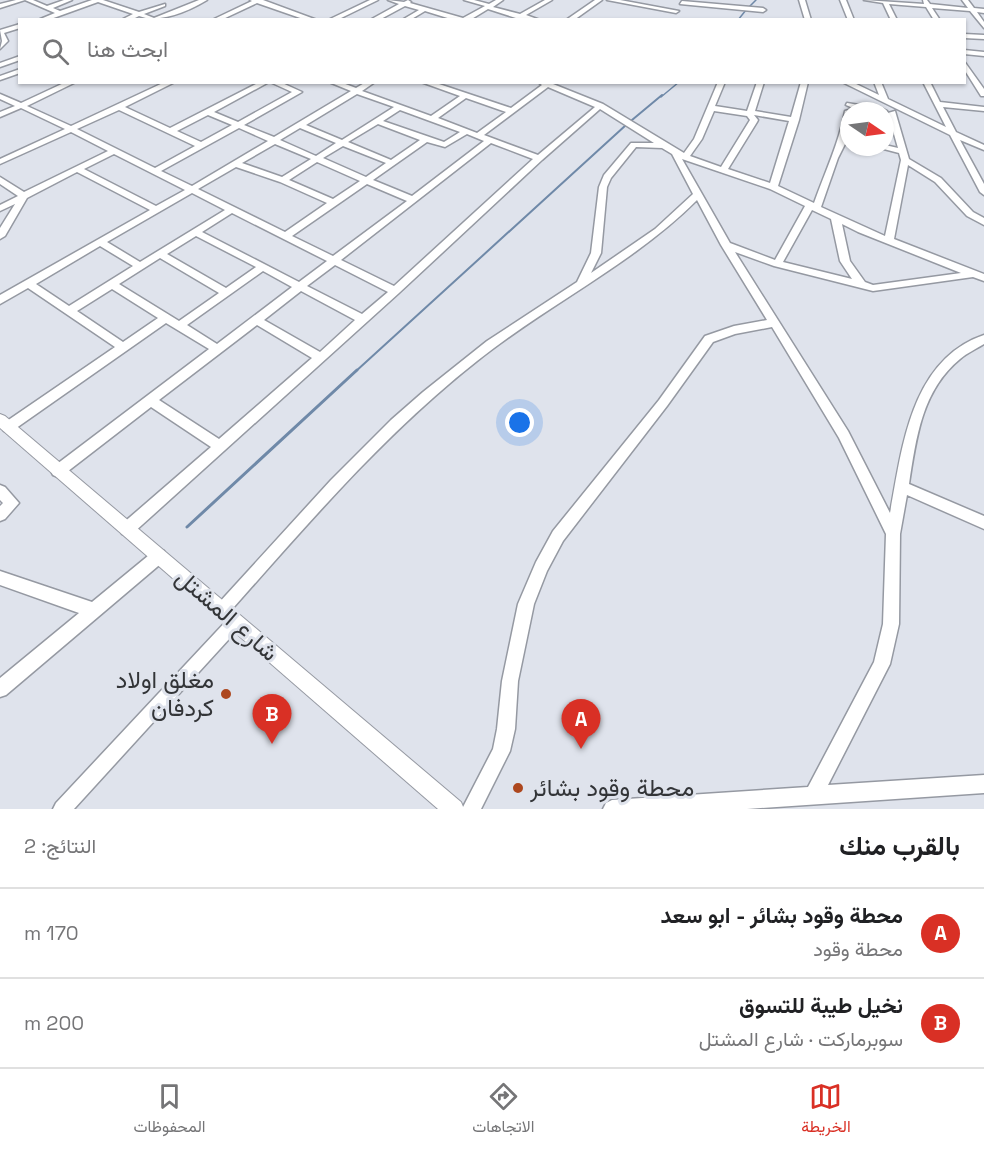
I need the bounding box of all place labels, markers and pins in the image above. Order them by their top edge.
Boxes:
place label: مغلق اولاد كردفان [116,664,214,723]
marker: مغلق اولاد كردفان [219,687,233,701]
pin: B [252,694,292,744]
pin: A [562,700,600,749]
place label: محطة وقود بشائر [529,772,694,803]
marker: محطة وقود بشائر [511,781,525,795]

